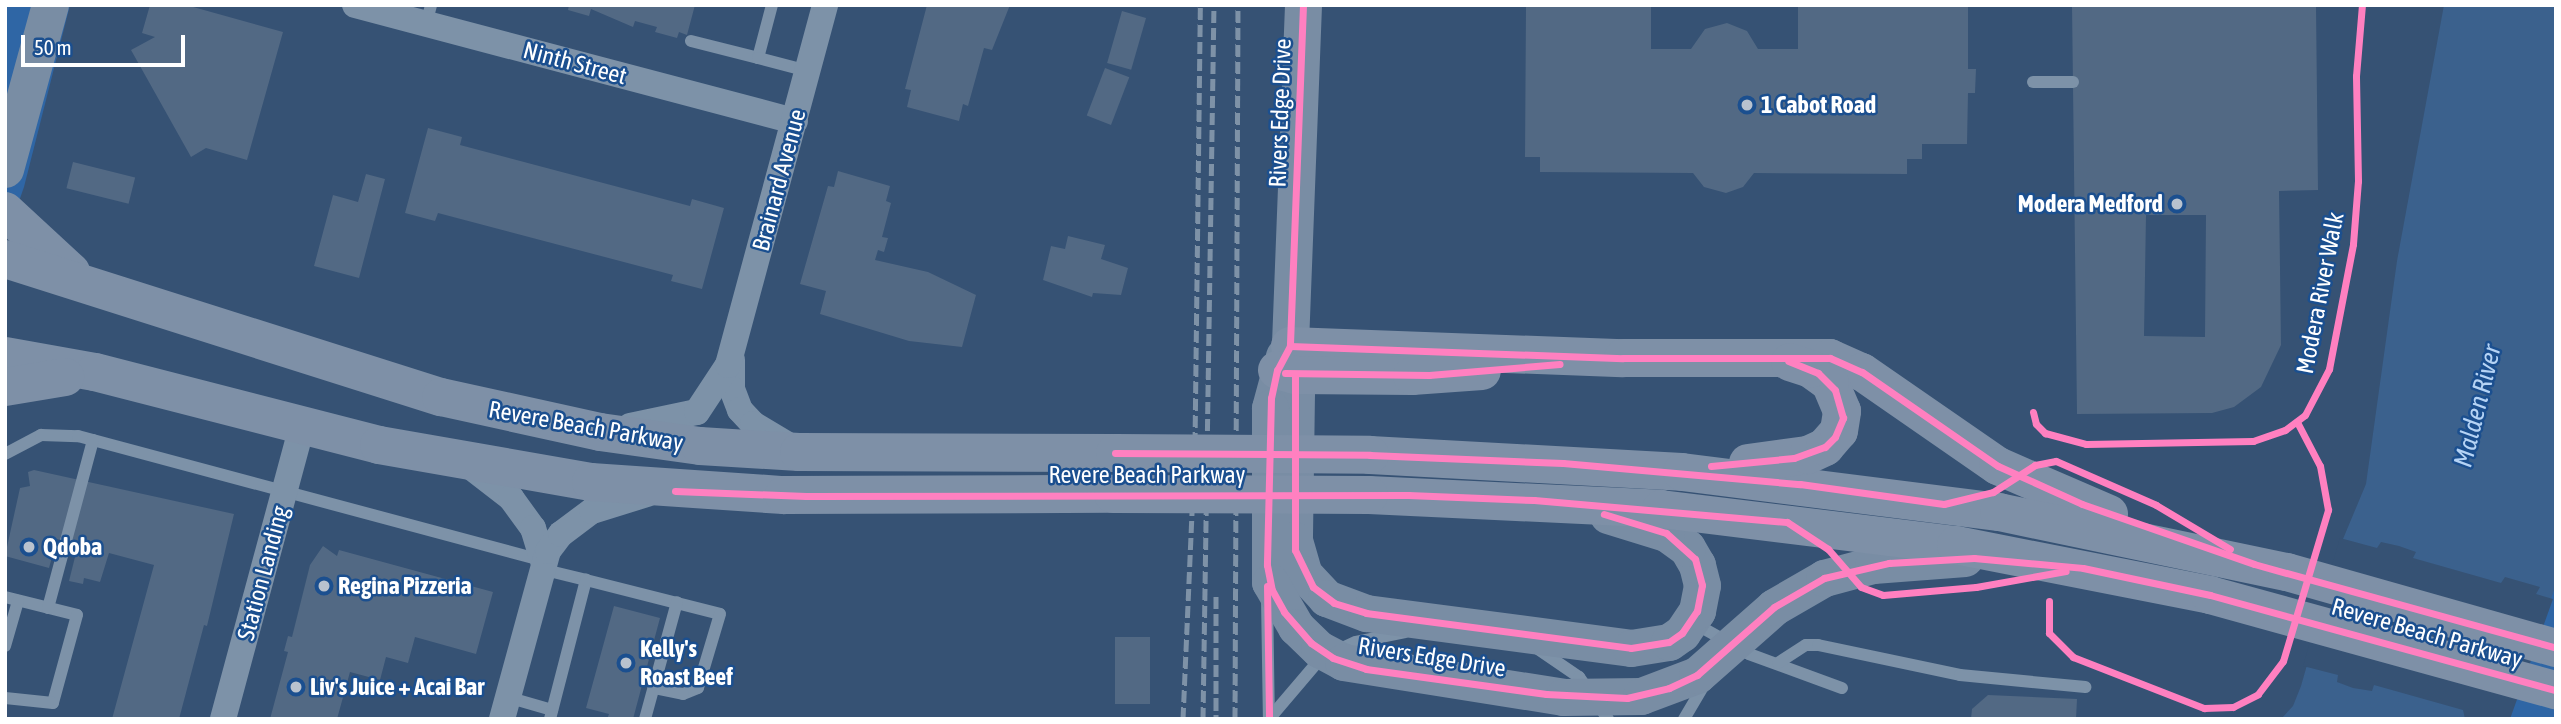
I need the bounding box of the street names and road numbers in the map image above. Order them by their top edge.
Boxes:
street label: Ninth Street [520,35,630,91]
street label: Rivers Edge Drive [1263,38,1297,188]
street label: Brainard Avenue [746,106,812,254]
street label: Modera River Walk [2290,210,2350,376]
street label: Revere Beach Parkway [487,395,685,457]
street label: Revere Beach Parkway [1049,461,1245,489]
street label: Station Landing [231,503,295,643]
street label: Revere Beach Parkway [2328,592,2526,674]
street label: Rivers Edge Drive [1356,631,1508,683]

